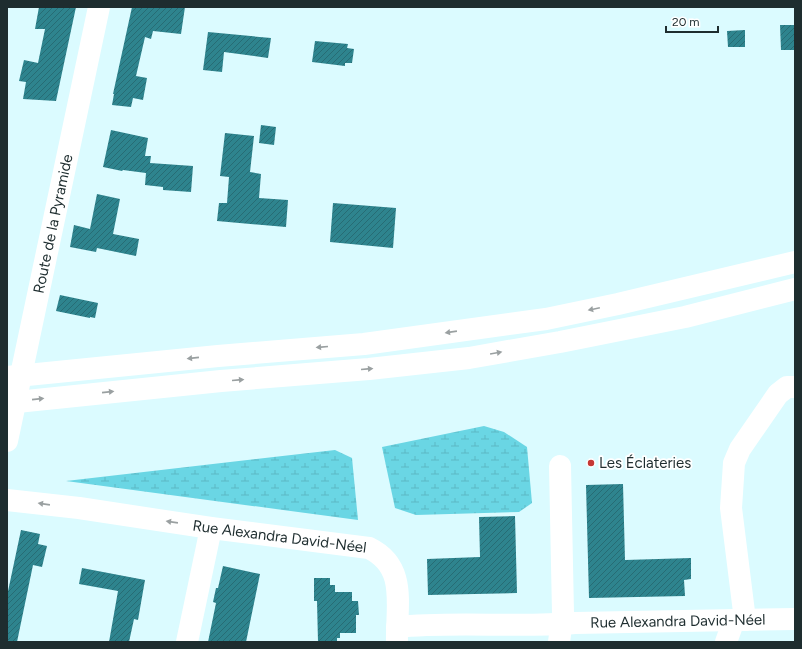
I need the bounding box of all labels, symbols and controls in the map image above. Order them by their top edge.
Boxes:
scale bar [666,8,718,34]
text: 20 m [672,15,700,29]
street label: Route de la Pyramide [30,153,77,295]
one-way arrow [587,307,600,313]
one-way arrow [445,329,457,335]
one-way arrow [316,344,328,351]
one-way arrow [490,350,502,356]
one-way arrow [187,355,199,362]
one-way arrow [361,366,373,373]
one-way arrow [231,376,244,383]
one-way arrow [102,389,114,395]
one-way arrow [32,396,44,402]
place label: Les Éclateries [599,454,691,472]
marker: Les Éclateries [586,458,596,468]
one-way arrow [38,501,50,507]
street label: Rue Alexandra David-Néel [191,516,368,557]
one-way arrow [166,519,178,525]
street label: Rue Alexandra David-Néel [590,611,766,632]

